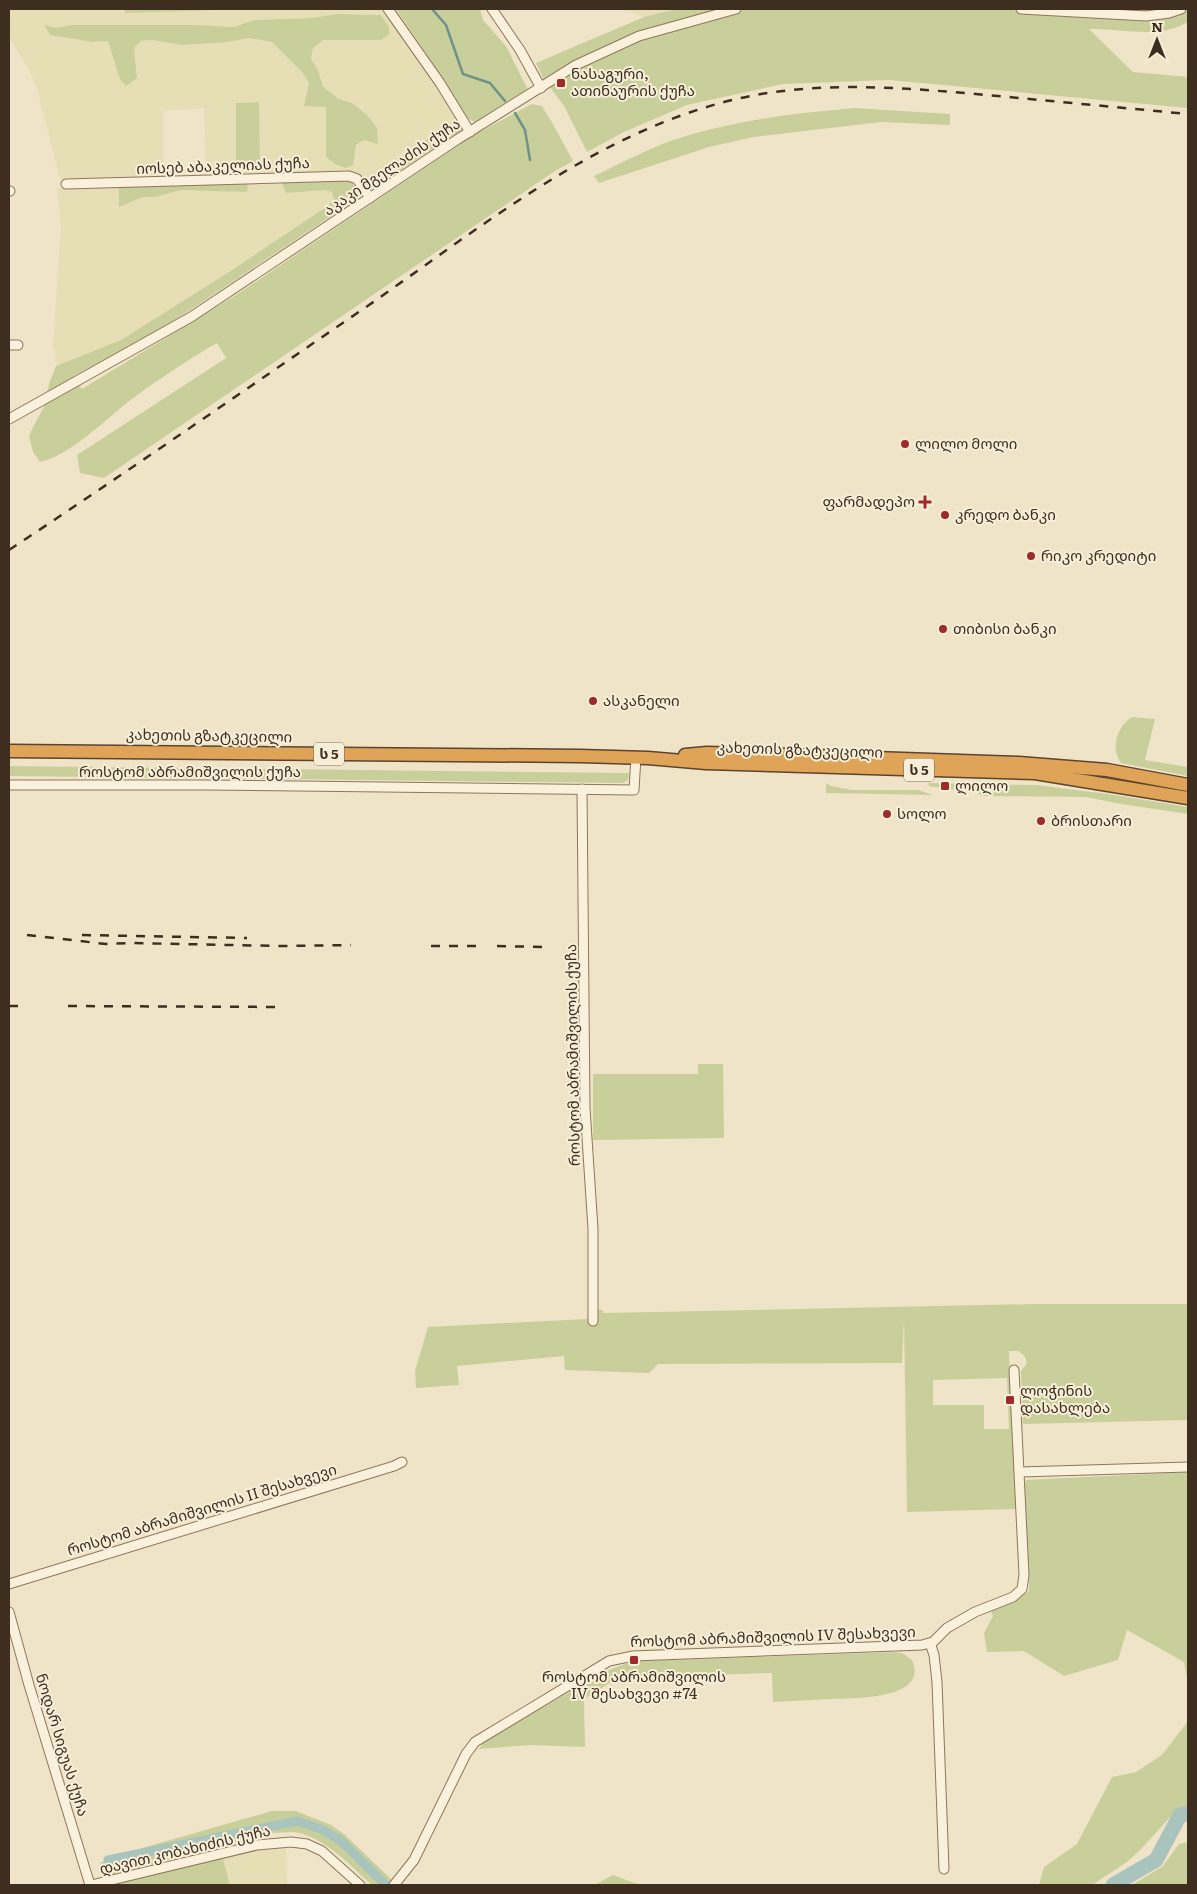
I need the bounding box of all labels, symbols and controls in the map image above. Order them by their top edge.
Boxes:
north arrow [1132,15,1182,65]
text: N [1151,16,1163,36]
place label: ნასაგური, ათინაურის ქუჩა [571,61,695,101]
marker: ნასაგური, ათინაურის ქუჩა [555,77,567,89]
street label: აკაკი მგელაძის ქუჩა [318,111,464,220]
street label: იოსებ აბაკელიას ქუჩა [136,150,310,179]
place label: ლილო მოლი [915,431,1017,454]
marker: ლილო მოლი [899,438,911,450]
place label: ფარმადეპო [822,489,915,512]
marker: ფარმადეპო [919,496,931,508]
place label: კრედო ბანკი [955,502,1056,525]
marker: კრედო ბანკი [939,509,951,521]
place label: რიკო კრედიტი [1041,543,1156,566]
marker: რიკო კრედიტი [1025,550,1037,562]
place label: თიბისი ბანკი [953,616,1057,639]
marker: თიბისი ბანკი [937,623,949,635]
place label: ასკანელი [603,688,680,711]
marker: ასკანელი [587,695,599,707]
street label: კახეთის გზატკეცილი [126,722,292,747]
street label: კახეთის გზატკეცილი [716,734,884,763]
road number: ს 5 [314,742,344,766]
road number: ს 5 [904,758,934,782]
street label: როსტომ აბრამიშვილის ქუჩა [79,759,301,782]
place label: ლილო [955,773,1008,796]
marker: ლილო [939,780,951,792]
place label: სოლო [897,801,947,824]
marker: სოლო [881,808,893,820]
place label: ბრისთარი [1051,808,1132,831]
marker: ბრისთარი [1035,815,1047,827]
street label: როსტომ აბრამიშვილის ქუჩა [558,944,585,1166]
place label: ლოჭინის დასახლება [1020,1378,1110,1418]
marker: ლოჭინის დასახლება [1004,1394,1016,1406]
street label: როსტომ აბრამიშვილის II შესახვევი [64,1457,339,1561]
street label: როსტომ აბრამიშვილის IV შესახვევი [630,1619,916,1652]
marker: როსტომ აბრამიშვილის IV შესახვევი #74 [628,1654,640,1666]
place label: როსტომ აბრამიშვილის IV შესახვევი #74 [542,1664,726,1704]
street label: ნოდარ სიგუას ქუჩა [31,1670,96,1819]
street label: დავით კობახიძის ქუჩა [97,1818,272,1879]

